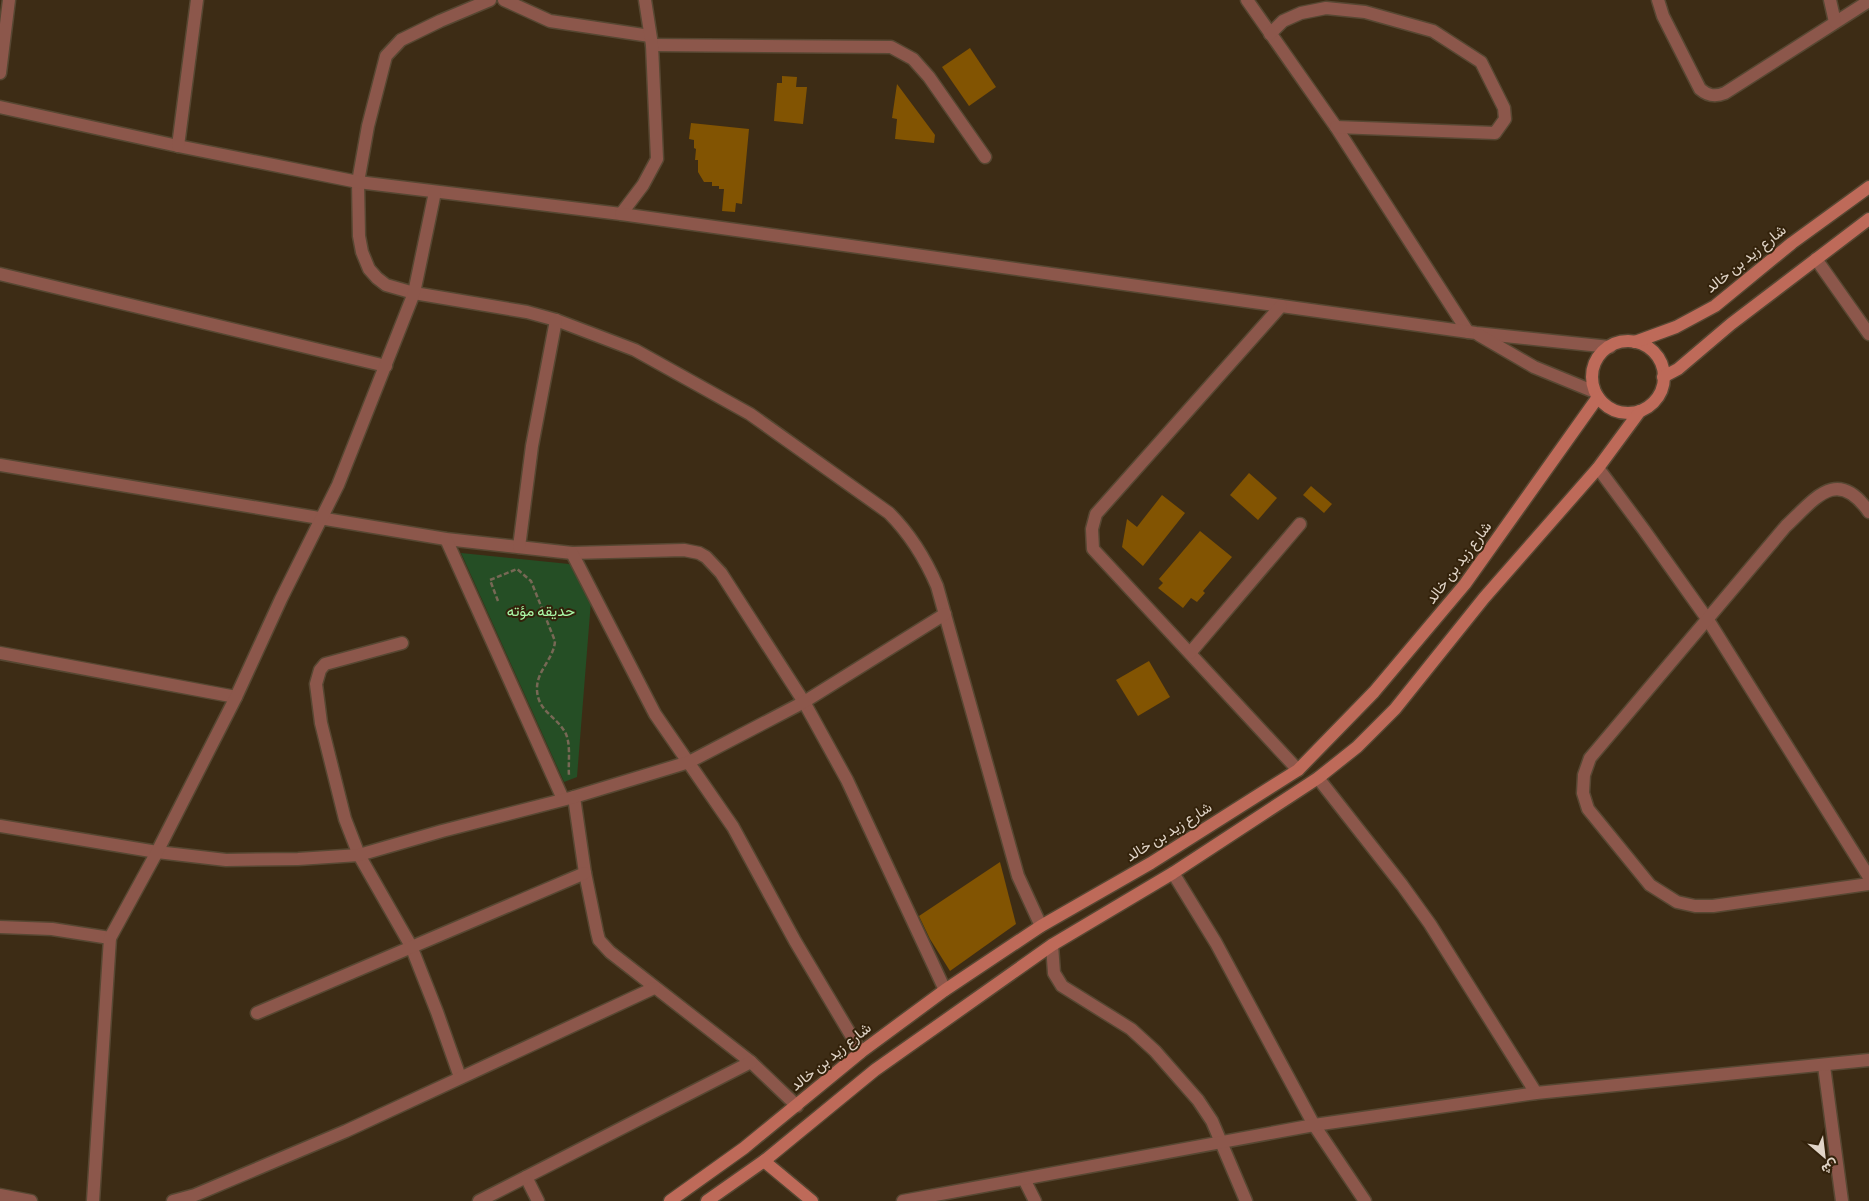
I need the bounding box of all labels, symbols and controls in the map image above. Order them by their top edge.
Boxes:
street label: شارع زيد بن خالد [1701,220,1791,298]
street label: شارع زيد بن خالد [1421,517,1497,609]
park label: حديقه مؤته [507,601,575,622]
street label: شارع زيد بن خالد [1122,797,1216,867]
street label: شارع زيد بن خالد [786,1018,876,1096]
north arrow [1799,1131,1849,1181]
text: ش [1817,1154,1842,1179]

